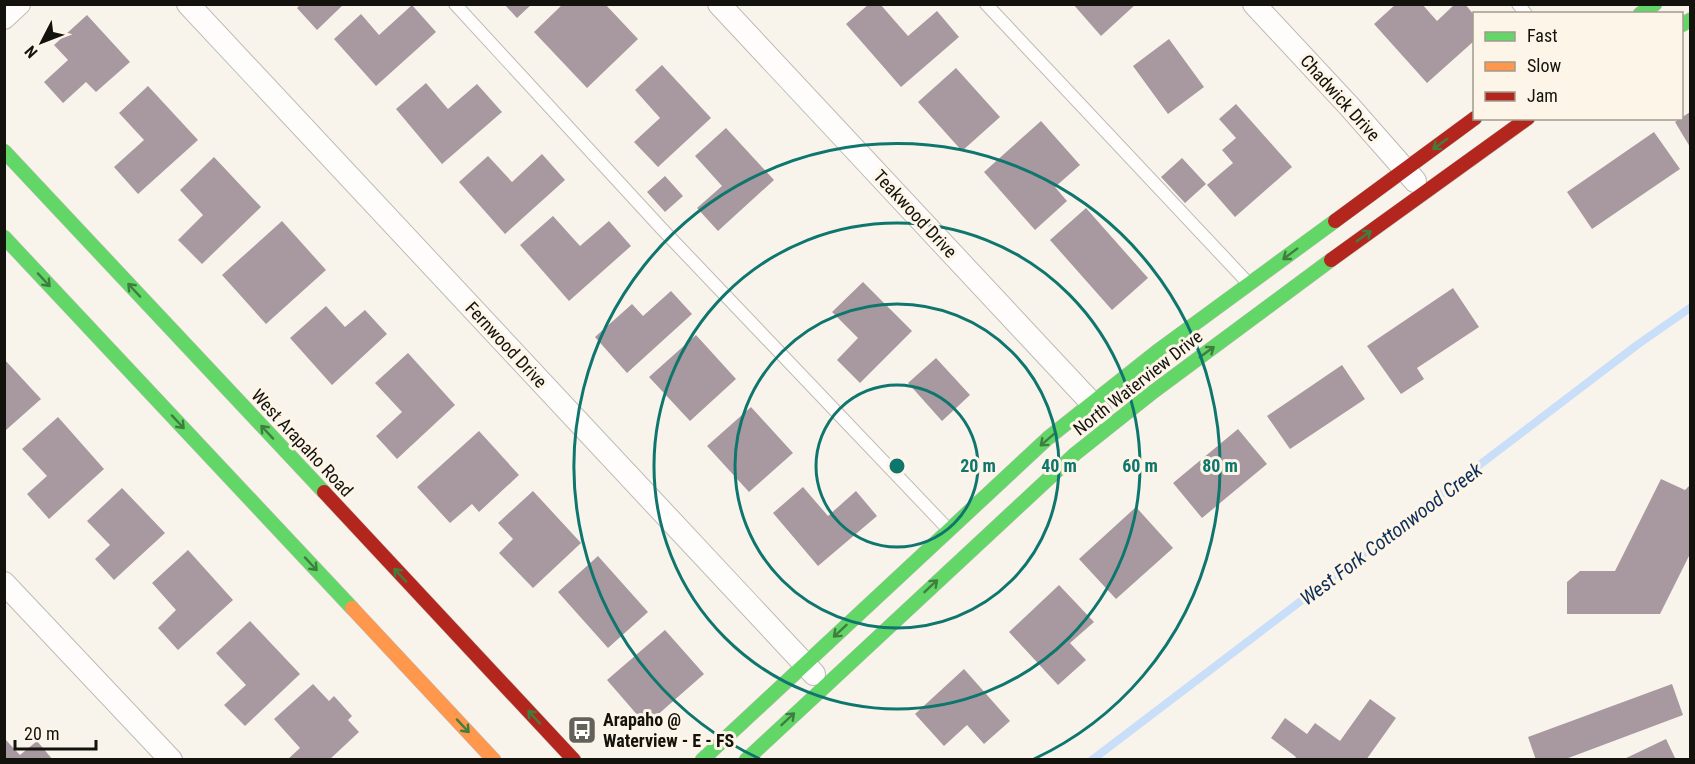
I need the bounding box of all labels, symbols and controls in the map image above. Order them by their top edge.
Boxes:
north arrow [12,12,72,72]
legend [1473,12,1683,120]
text: Fast [1527,25,1558,46]
text: N [21,42,42,62]
street label: Chadwick Drive [1296,50,1385,145]
text: Slow [1527,55,1562,76]
text: Jam [1527,85,1558,106]
one-way arrow [1432,138,1448,150]
street label: Teakwood Drive [869,165,961,262]
one-way arrow [1356,230,1372,242]
one-way arrow [1283,248,1299,261]
one-way arrow [37,272,52,287]
one-way arrow [127,282,141,297]
street label: Fernwood Drive [461,297,552,392]
street label: North Waterview Drive [1069,326,1206,439]
one-way arrow [1199,346,1215,358]
street label: West Arapaho Road [247,385,358,501]
one-way arrow [171,414,185,429]
one-way arrow [260,425,274,440]
one-way arrow [1040,433,1055,447]
text: 20 m [960,455,996,476]
text: 40 m [1041,455,1077,476]
text: 60 m [1122,455,1158,476]
text: 80 m [1202,455,1238,476]
centre of rings [887,456,907,476]
water label: West Fork Cottonwood Creek [1295,457,1488,610]
one-way arrow [304,557,318,572]
one-way arrow [393,567,408,582]
one-way arrow [923,579,938,594]
one-way arrow [832,623,847,638]
one-way arrow [527,709,541,724]
place label: Arapaho @ Waterview - E - FS [603,709,735,751]
one-way arrow [781,712,796,727]
scale bar [15,713,96,751]
bus stop icon: Arapaho @ Waterview - E - FS [566,714,598,746]
one-way arrow [455,719,470,734]
text: 20 m [24,723,59,744]

